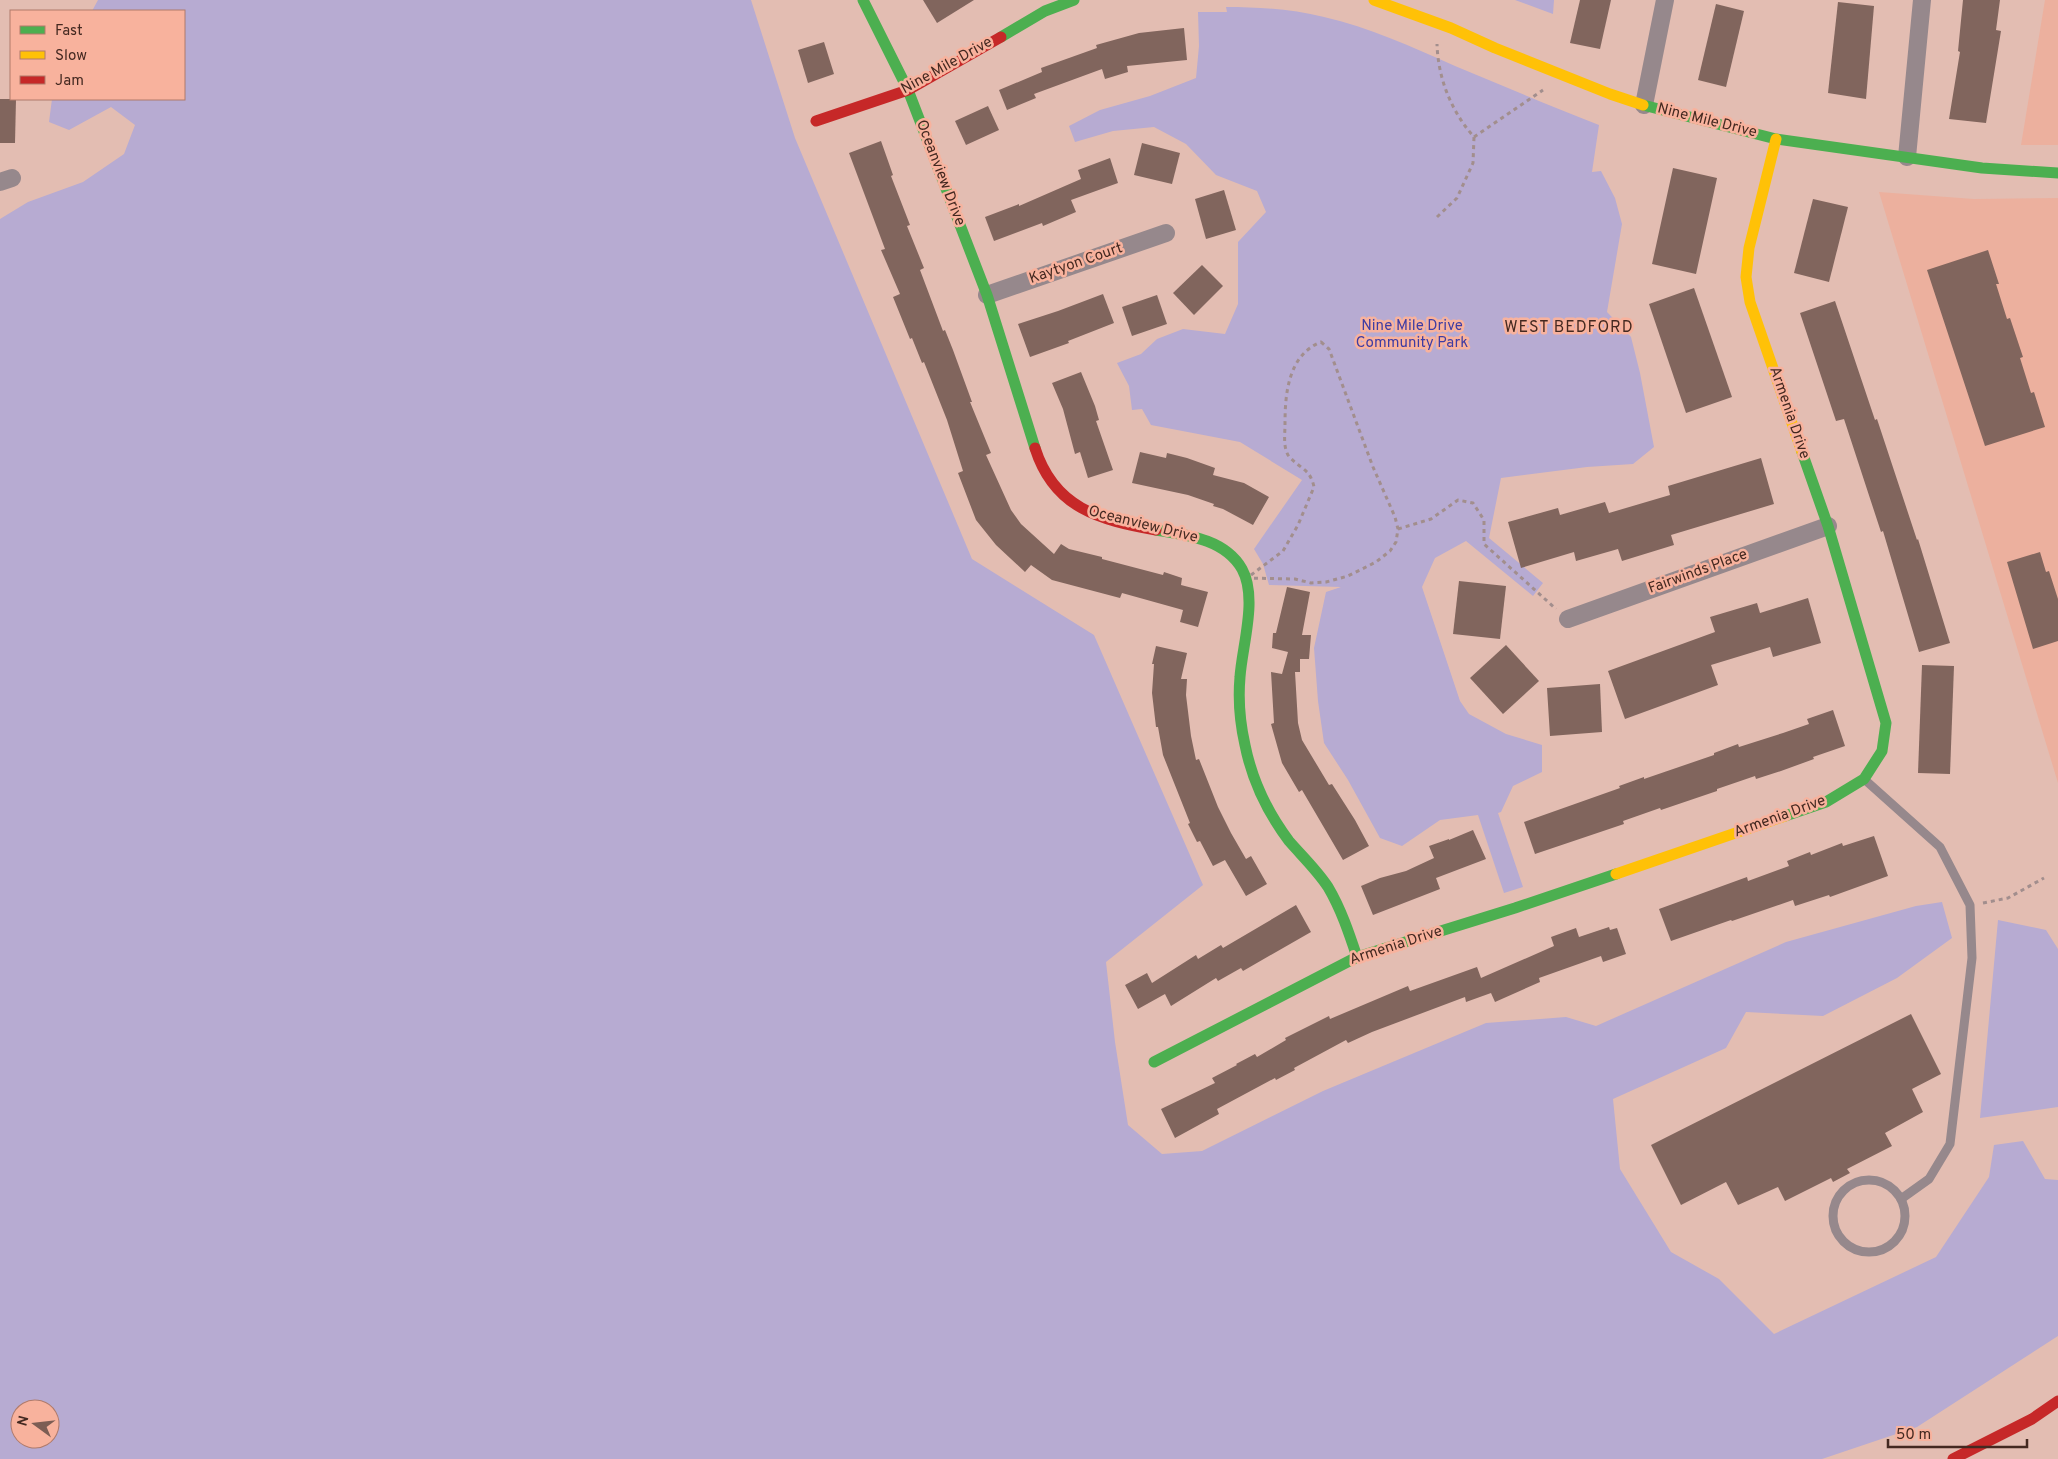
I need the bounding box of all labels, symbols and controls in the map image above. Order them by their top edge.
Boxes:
legend [10,10,185,100]
text: Fast [55,22,83,41]
street label: Nine Mile Drive [898,33,996,99]
text: Slow [55,47,87,66]
text: Jam [55,72,84,91]
street label: Nine Mile Drive [1655,99,1759,143]
street label: Oceanview Drive [911,117,969,229]
street label: Kaytyon Court [1027,239,1125,289]
park label: Nine Mile Drive Community Park [1356,317,1468,353]
district label: WEST BEDFORD [1504,318,1634,338]
street label: Armenia Drive [1764,364,1814,462]
street label: Oceanview Drive [1086,502,1200,548]
street label: Fairwinds Place [1646,545,1750,599]
street label: Armenia Drive [1731,792,1829,842]
street label: Armenia Drive [1347,922,1445,970]
north arrow [10,1399,60,1449]
text: N [14,1414,33,1428]
scale bar [1888,1416,2027,1448]
text: 50 m [1896,1426,1931,1445]

